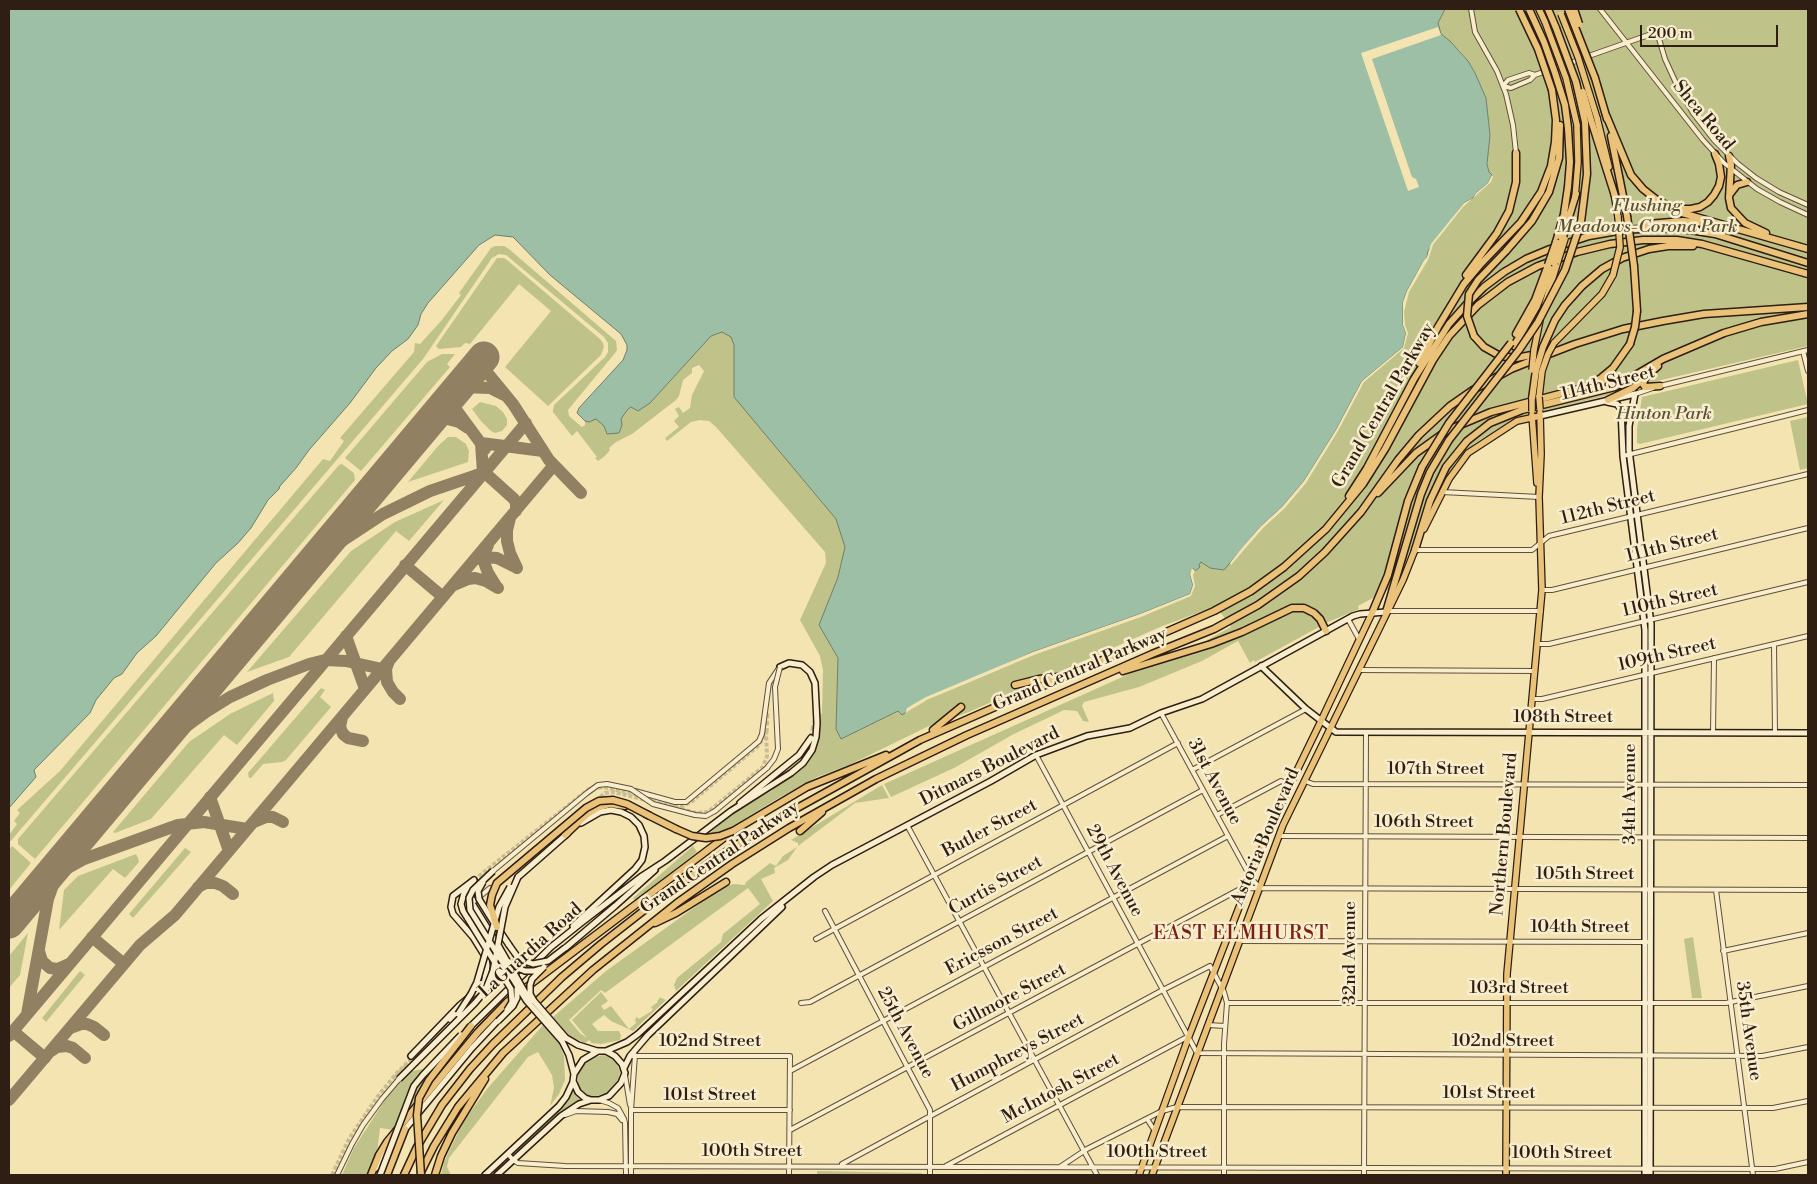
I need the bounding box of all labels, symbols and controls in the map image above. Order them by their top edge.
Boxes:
scale bar [1642,15,1780,47]
text: 200 m [1648,24,1693,43]
street label: Shea Road [1668,77,1738,155]
park label: Flushing Meadows-Corona Park [1557,196,1737,238]
street label: Grand Central Parkway [1328,320,1440,492]
street label: 114th Street [1559,362,1657,406]
park label: Hinton Park [1616,404,1712,426]
street label: 112th Street [1559,486,1657,530]
street label: 111th Street [1624,524,1720,568]
street label: 110th Street [1620,580,1720,622]
street label: Grand Central Parkway [990,624,1170,716]
street label: 109th Street [1616,633,1718,677]
street label: 108th Street [1513,707,1613,729]
street label: Ditmars Boulevard [917,723,1063,811]
street label: 31st Avenue [1182,735,1246,829]
street label: 34th Avenue [1620,743,1642,845]
street label: Northern Boulevard [1487,752,1523,916]
street label: 107th Street [1387,759,1485,781]
street label: Astoria Boulevard [1227,765,1305,909]
street label: Butler Street [939,795,1041,863]
street label: Grand Central Parkway [637,797,803,919]
street label: 106th Street [1374,812,1474,834]
street label: 29th Avenue [1081,821,1147,921]
street label: Curtis Street [945,851,1047,921]
street label: 105th Street [1536,864,1634,886]
street label: LaGuardia Road [475,899,587,1003]
street label: 32nd Avenue [1340,901,1362,1005]
street label: Ericsson Street [942,903,1062,981]
street label: 104th Street [1530,917,1630,939]
district label: EAST ELMHURST [1151,923,1331,945]
street label: Gillmore Street [950,959,1070,1037]
street label: 103rd Street [1469,978,1569,1000]
street label: 35th Avenue [1730,980,1766,1082]
street label: 25th Avenue [872,984,938,1082]
street label: Humphreys Street [948,1009,1088,1097]
street label: 102nd Street [659,1031,761,1053]
street label: 102nd Street [1452,1031,1554,1053]
street label: McIntosh Street [999,1049,1123,1129]
street label: 101st Street [1442,1083,1536,1105]
street label: 101st Street [663,1085,757,1107]
street label: 100th Street [702,1141,802,1163]
street label: 100th Street [1107,1142,1207,1164]
street label: 100th Street [1512,1143,1612,1165]

